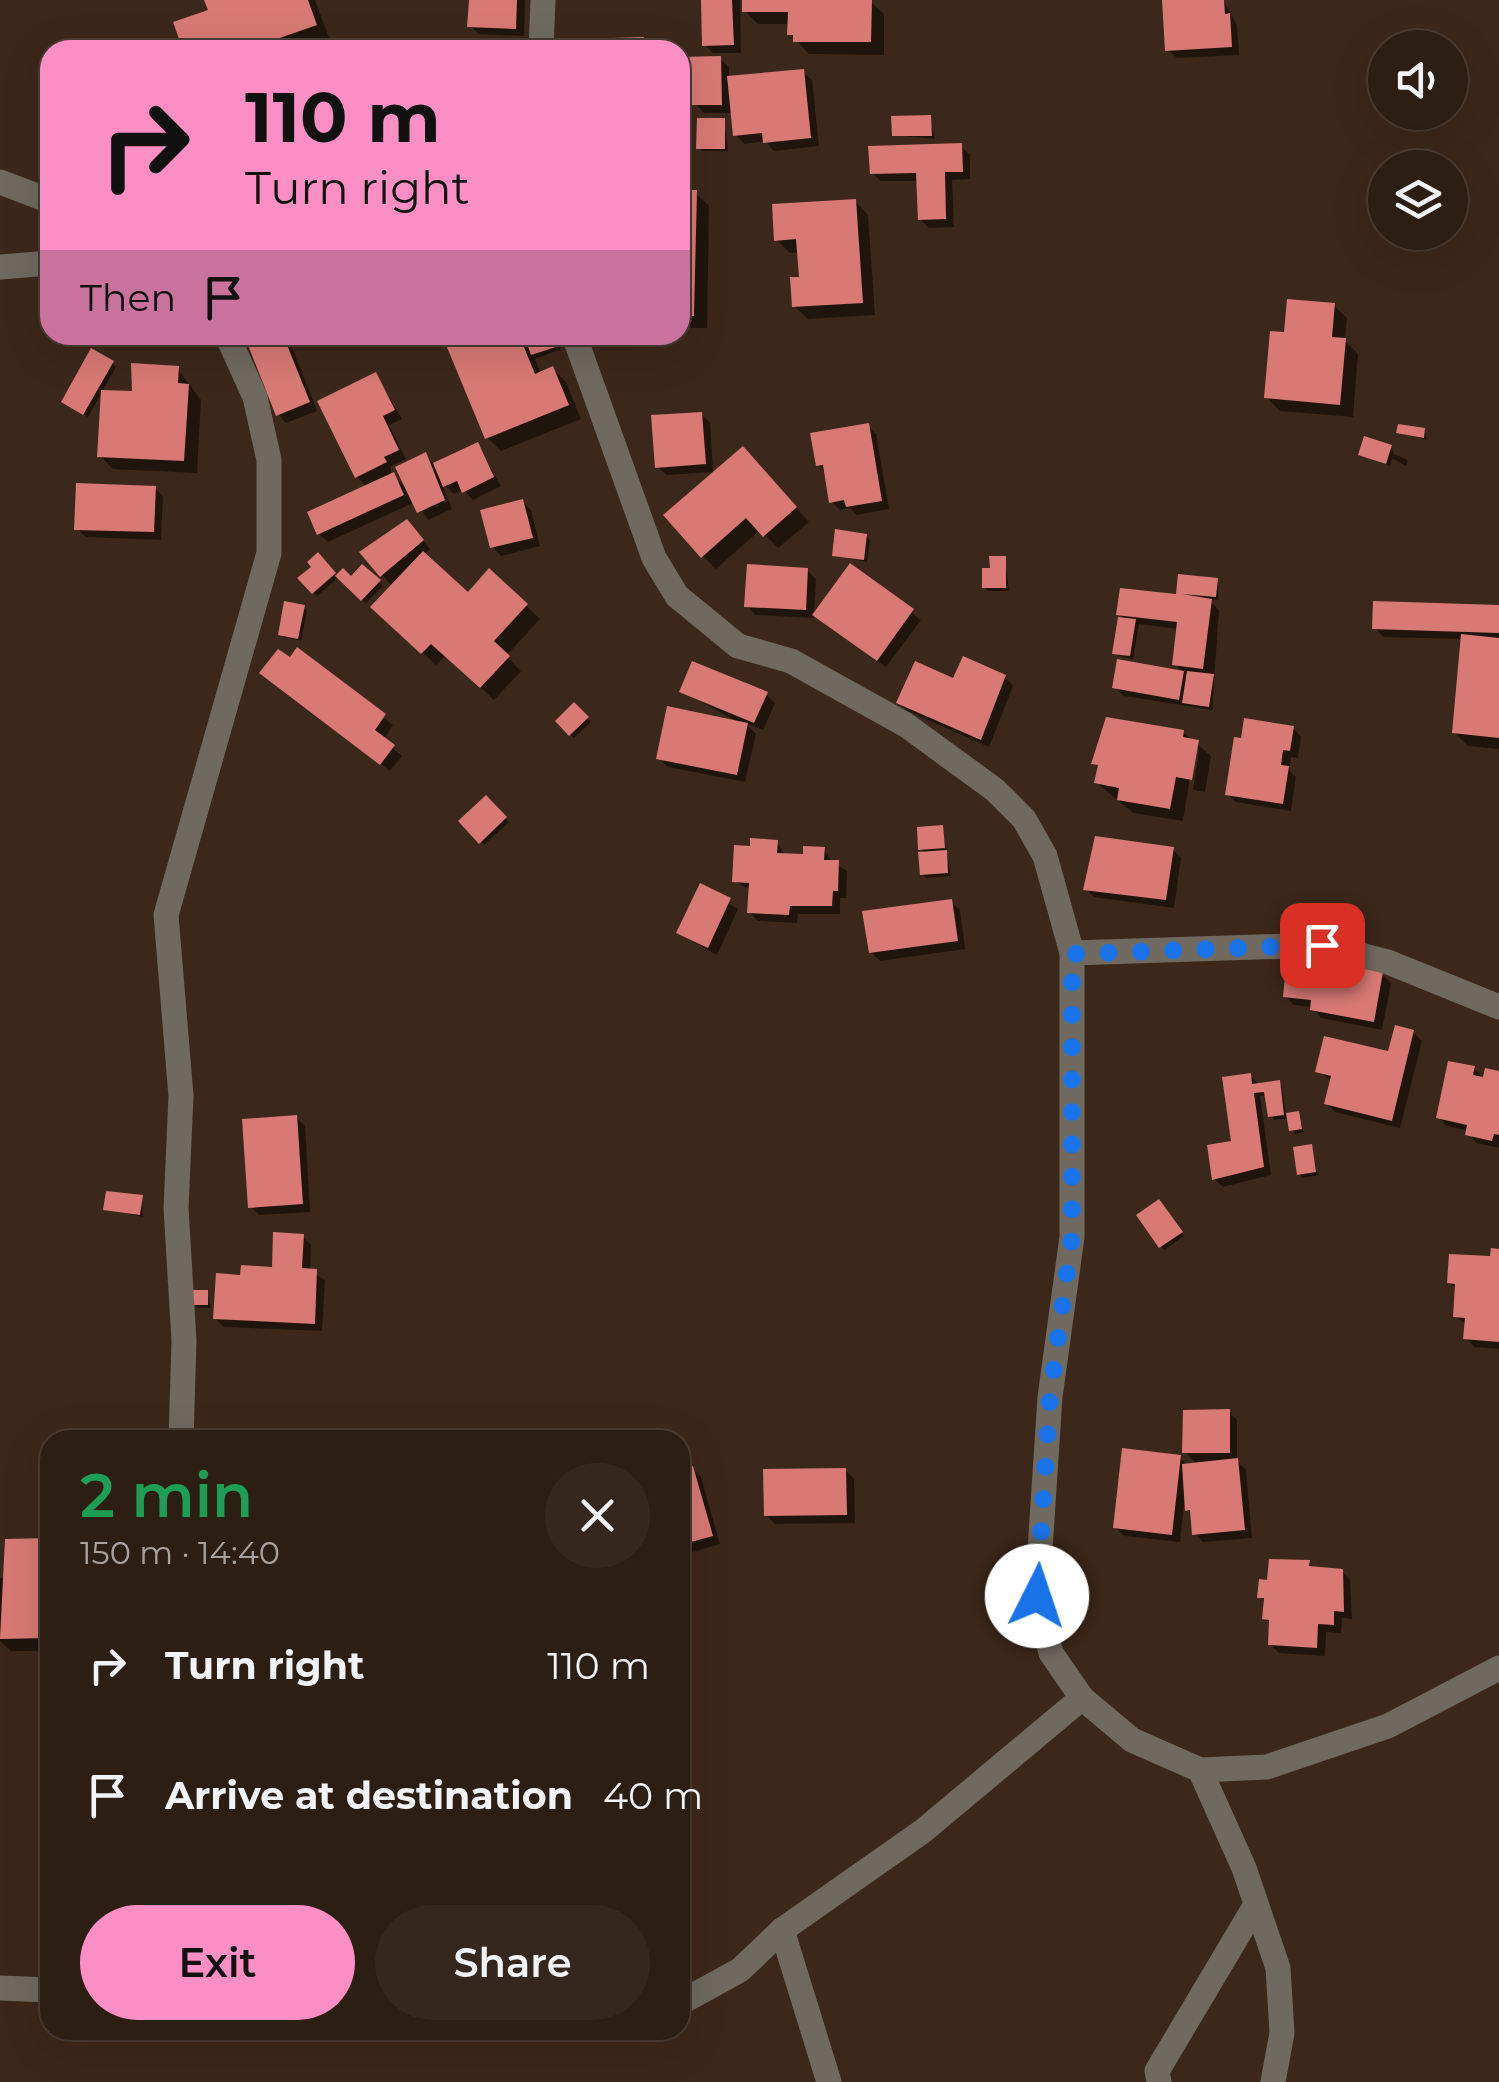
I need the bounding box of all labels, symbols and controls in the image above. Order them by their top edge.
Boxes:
map controls [1368,30,1468,250]
button: sound [1368,30,1468,130]
text: 110 m [245,74,441,160]
icon: right [80,80,210,210]
button: layers [1368,150,1468,250]
text: Turn right [245,160,470,215]
icon: arrive [196,270,251,325]
text: Then [80,274,176,321]
pin [1280,903,1365,988]
icon: arrive [1295,918,1350,973]
text: 2 min [80,1459,253,1532]
button: close [545,1463,650,1568]
text: 150 m · 14:40 [80,1533,280,1572]
position arrow [985,1544,1089,1648]
icon: right [80,1638,135,1693]
text: Turn right [165,1642,364,1689]
text: 110 m [547,1642,650,1689]
icon: arrive [80,1768,135,1823]
text: Arrive at destination [165,1772,573,1819]
text: 40 m [603,1772,703,1819]
button: Exit [80,1905,355,2020]
button: Share [375,1905,650,2020]

